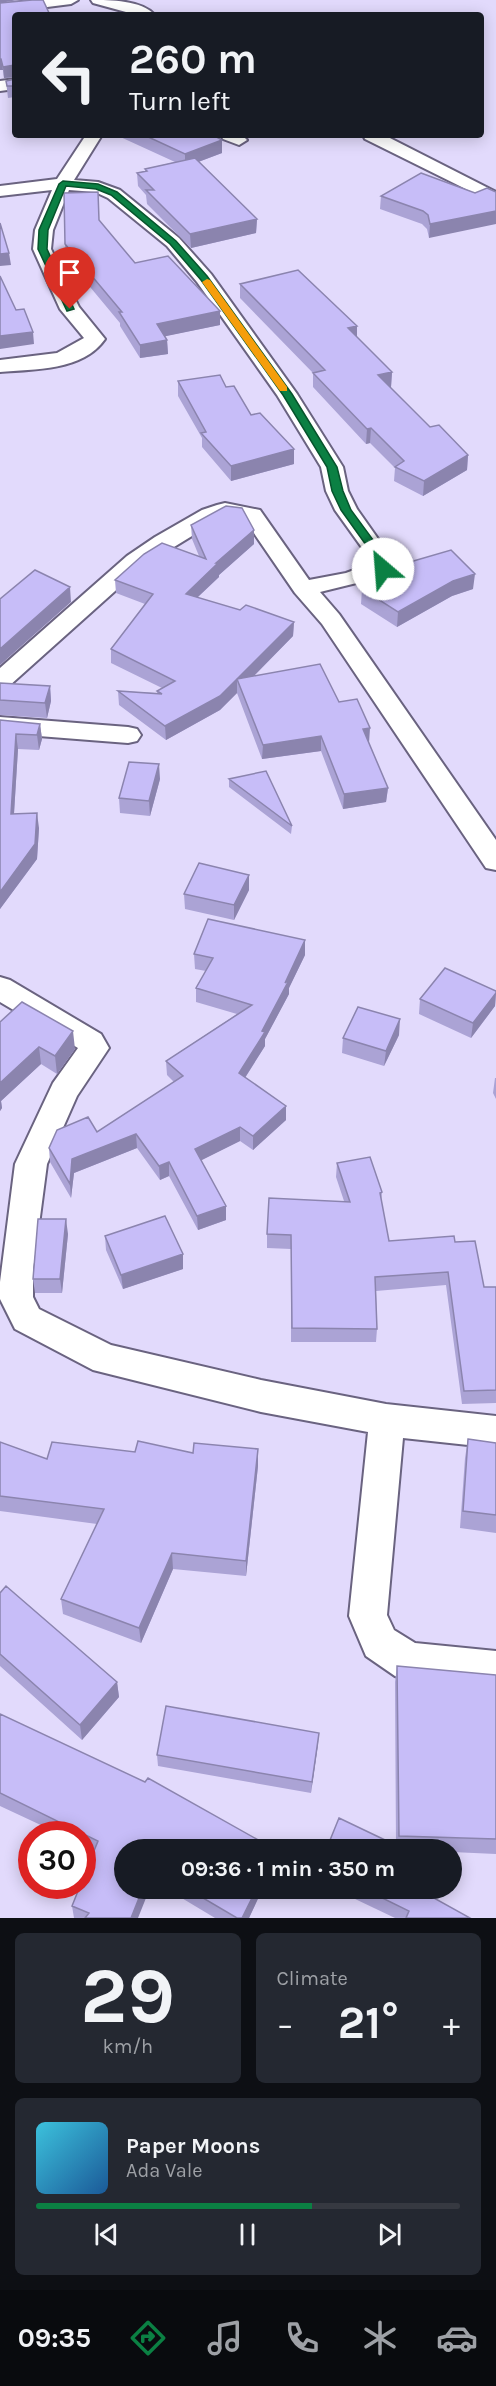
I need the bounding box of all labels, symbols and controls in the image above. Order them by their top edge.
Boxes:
text: 260 m [129,34,257,84]
icon: left [30,36,108,114]
text: Turn left [129,85,230,117]
pin [44,247,95,309]
icon: arrive [53,256,86,289]
position arrow [351,537,415,601]
speed limit sign: 30 [18,1821,96,1899]
text: 09:36 · 1 min · 350 m [181,1856,395,1882]
text: 29 [80,1950,175,2042]
text: Climate [277,1967,348,1990]
text: 21° [338,1997,399,2049]
text: − [277,2005,294,2043]
text: + [443,2005,460,2043]
text: km/h [102,2035,153,2058]
text: Paper Moons [126,2133,260,2159]
text: Ada Vale [126,2159,203,2182]
icon: previous [90,2218,123,2251]
icon: pause [231,2218,264,2251]
icon: next [373,2218,406,2251]
icon: directions [127,2317,169,2359]
icon: music [204,2317,246,2359]
icon: phone [281,2317,323,2359]
icon: climate [359,2317,401,2359]
icon: car [436,2317,478,2359]
text: 09:35 [18,2322,91,2354]

